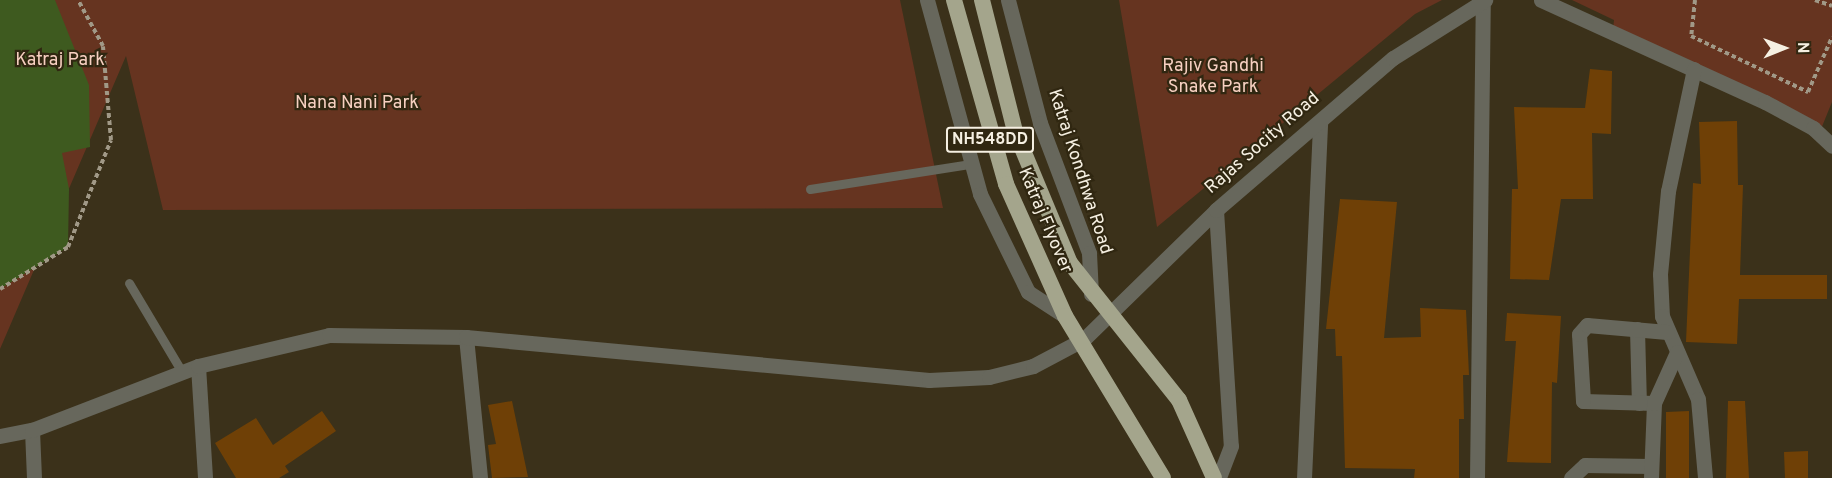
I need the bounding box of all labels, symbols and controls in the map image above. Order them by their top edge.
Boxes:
north arrow [1754,18,1814,78]
text: N [1792,42,1812,54]
park label: Katraj Park [15,50,105,72]
park label: Rajiv Gandhi Snake Park [1162,57,1264,100]
street label: Katraj Kondhwa Road [1042,87,1116,257]
street label: Rajas Socity Road [1201,88,1325,200]
park label: Nana Nani Park [295,93,419,115]
road number: NH548DD [945,127,1035,153]
street label: Katraj Flyover [1012,165,1076,277]

